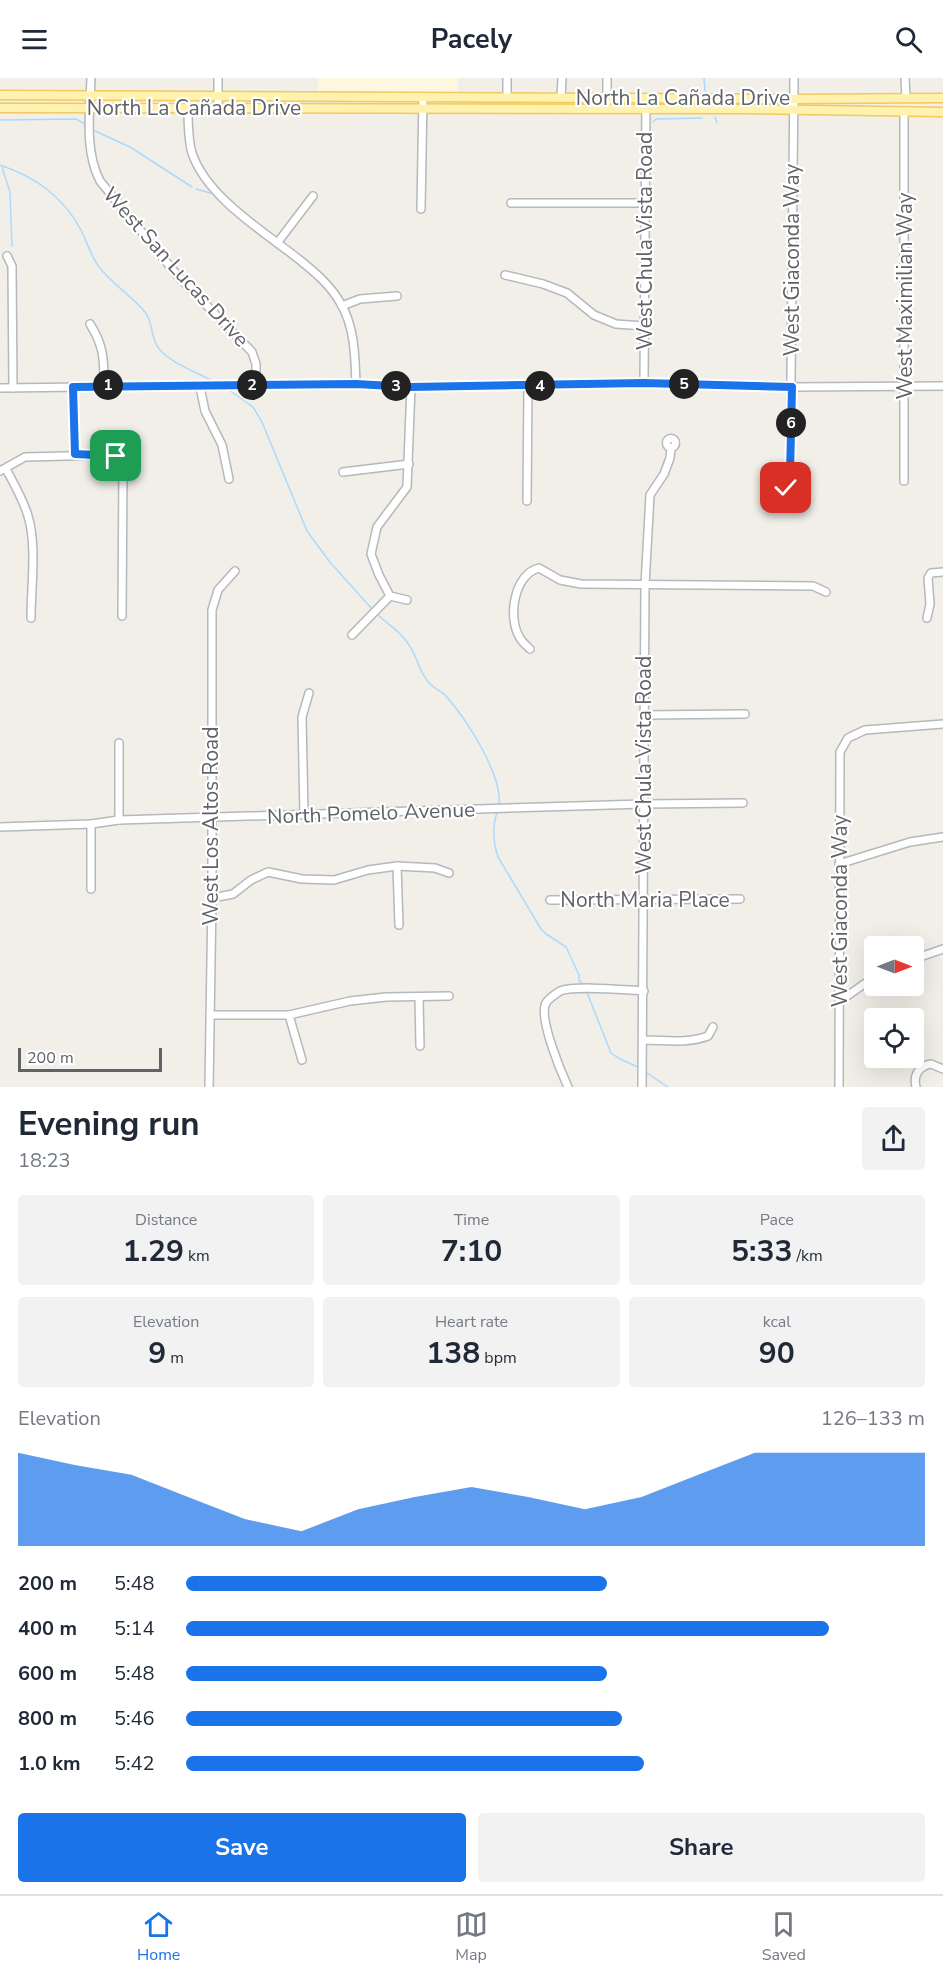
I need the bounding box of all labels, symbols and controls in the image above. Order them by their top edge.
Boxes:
text: Pacely [431,21,512,58]
icon: menu [18,23,51,56]
icon: search [892,23,925,56]
street label: North La Cañada Drive [576,84,790,112]
street label: North La Cañada Drive [87,94,301,122]
street label: West Chula Vista Road [631,132,659,350]
street label: West Giaconda Way [778,163,806,356]
street label: West San Lucas Drive [97,181,255,353]
street label: West Maximilian Way [891,192,919,399]
pin: 5 [669,369,699,399]
pin: 1 [93,370,123,400]
pin: 2 [237,370,267,400]
pin: 3 [381,371,411,401]
pin: 4 [525,371,555,401]
text: 5 [679,373,689,395]
text: 1 [103,374,113,396]
text: 2 [247,374,257,396]
text: 3 [391,375,401,397]
text: 4 [535,375,545,397]
pin: 6 [776,408,806,438]
text: 6 [786,412,796,434]
pin [90,430,141,481]
icon: arrive [99,439,132,472]
pin [760,462,811,513]
icon: check [769,471,802,504]
street label: West Chula Vista Road [630,656,658,874]
street label: West Los Altos Road [197,727,225,925]
street label: North Pomelo Avenue [266,795,476,831]
street label: West Giaconda Way [826,814,854,1007]
street label: North Maria Place [560,886,730,914]
north arrow [864,936,924,996]
map controls [864,936,924,1068]
button: locate [864,1008,924,1068]
scale bar [18,1045,162,1073]
text: 200 m [27,1047,74,1069]
text: Evening run [18,1102,200,1147]
button: share [862,1107,925,1170]
text: 18:23 [18,1147,71,1174]
text: Distance [135,1209,197,1231]
text: Time [454,1209,489,1231]
text: Pace [760,1209,794,1231]
text: 1.29 [123,1231,184,1272]
text: 7:10 [441,1231,502,1272]
text: 5:33 [731,1231,792,1272]
text: km [184,1245,210,1267]
text: /km [792,1245,823,1267]
text: Elevation [133,1311,199,1333]
text: Heart rate [435,1311,508,1333]
text: kcal [763,1311,791,1333]
text: 9 [148,1333,166,1374]
text: 138 [426,1333,480,1374]
text: 90 [759,1333,795,1374]
text: m [166,1347,184,1369]
text: bpm [480,1347,517,1369]
text: Elevation [18,1405,101,1432]
text: 126–133 m [821,1405,925,1432]
text: 200 m [18,1570,77,1597]
text: 5:48 [114,1570,155,1597]
text: 400 m [18,1615,77,1642]
text: 5:14 [114,1615,155,1642]
text: 600 m [18,1660,77,1687]
text: 5:48 [114,1660,155,1687]
text: 800 m [18,1705,77,1732]
text: 5:46 [114,1705,155,1732]
text: 1.0 km [18,1750,81,1777]
text: 5:42 [114,1750,155,1777]
button: Save [18,1813,466,1882]
button: Share [478,1813,925,1882]
tab: Home [137,1908,180,1966]
tab: Map [455,1908,488,1966]
tab: Saved [762,1908,806,1966]

